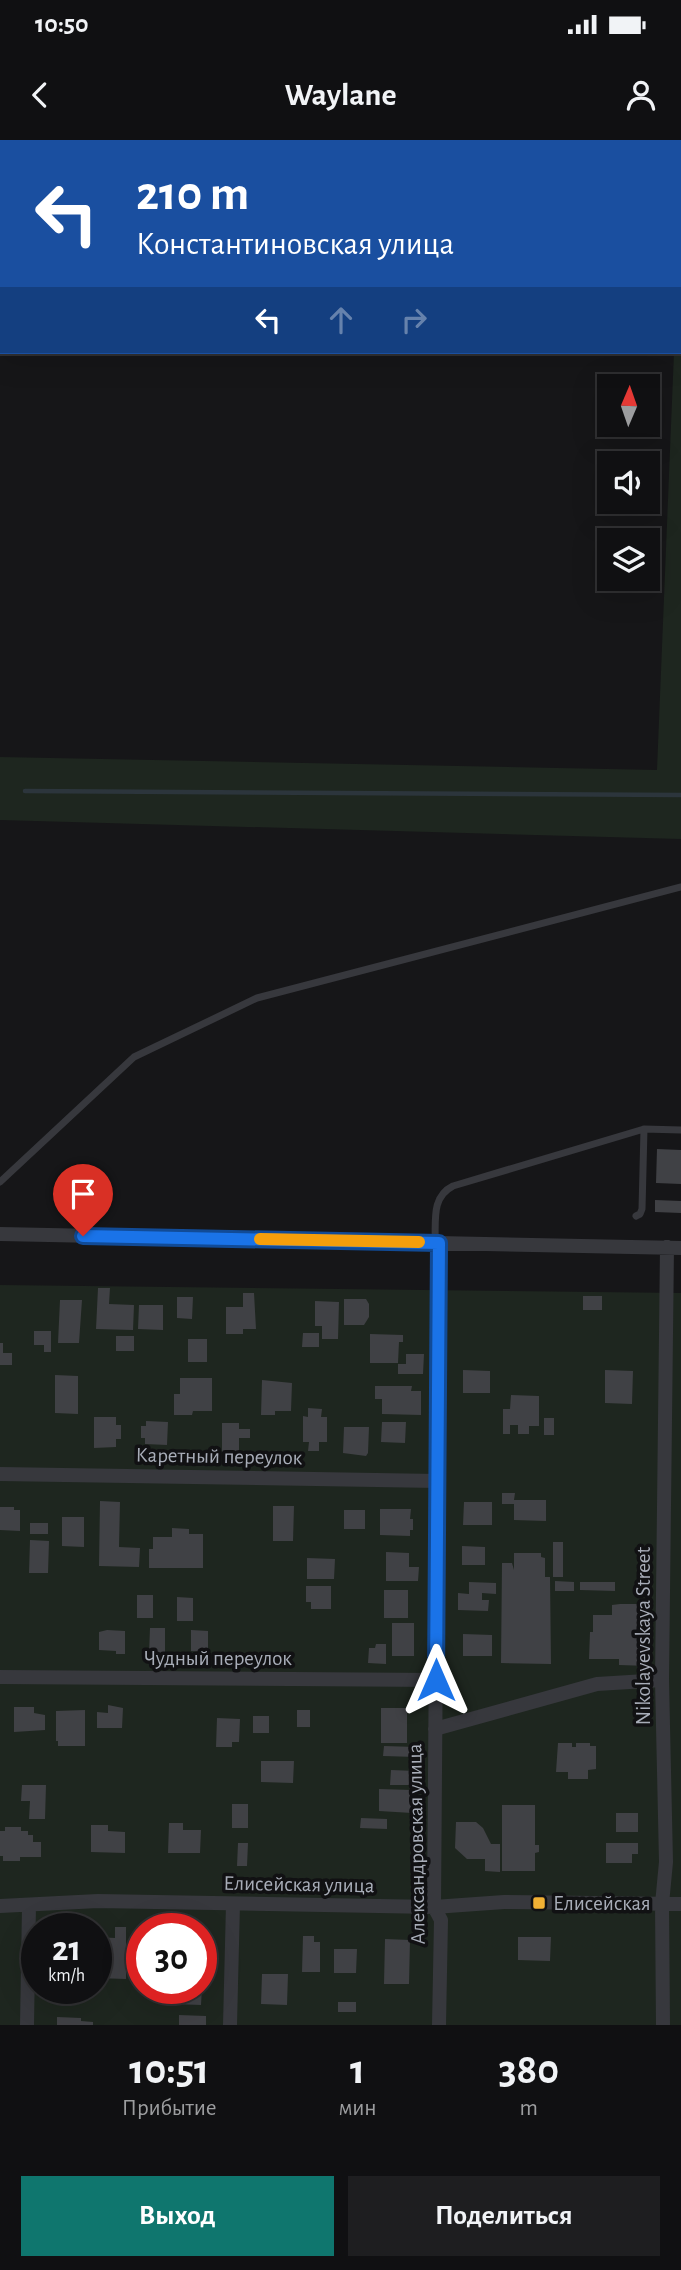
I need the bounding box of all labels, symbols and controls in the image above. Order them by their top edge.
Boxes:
text: 10:50 [35,11,89,37]
icon: back [21,76,59,114]
icon: person [622,76,660,114]
text: Waylane [284,79,397,111]
icon: left [21,168,112,259]
text: 210 m [136,170,249,219]
text: Константиновская улица [136,228,454,260]
icon: left [249,301,287,339]
icon: ahead [322,301,360,339]
icon: right [395,301,433,339]
north arrow [597,374,660,438]
map controls [597,374,660,591]
button: sound [597,451,660,514]
button: layers [597,528,660,591]
pin [53,1164,113,1236]
icon: arrive [64,1175,102,1213]
street label: Каретный переулок [135,1445,303,1468]
street label: Nikolayevskaya Street [633,1546,654,1725]
position arrow [399,1643,473,1717]
street label: Чудный переулок [144,1648,292,1669]
street label: Александровская улица [404,1743,429,1945]
street label: Елисейская улица [223,1873,375,1896]
place label: Елисейская [553,1893,651,1914]
marker: Елисейская [531,1895,547,1911]
speed limit sign: 30 [126,1913,217,2004]
text: 21 [52,1932,81,1967]
text: km/h [48,1967,85,1985]
text: 10:51 [129,2049,209,2091]
text: 1 [350,2049,365,2091]
text: 380 [498,2049,559,2091]
text: Прибытие [122,2097,217,2120]
text: мин [338,2097,377,2120]
text: m [520,2097,538,2120]
button: Выход [21,2176,334,2256]
button: Поделиться [348,2176,660,2256]

